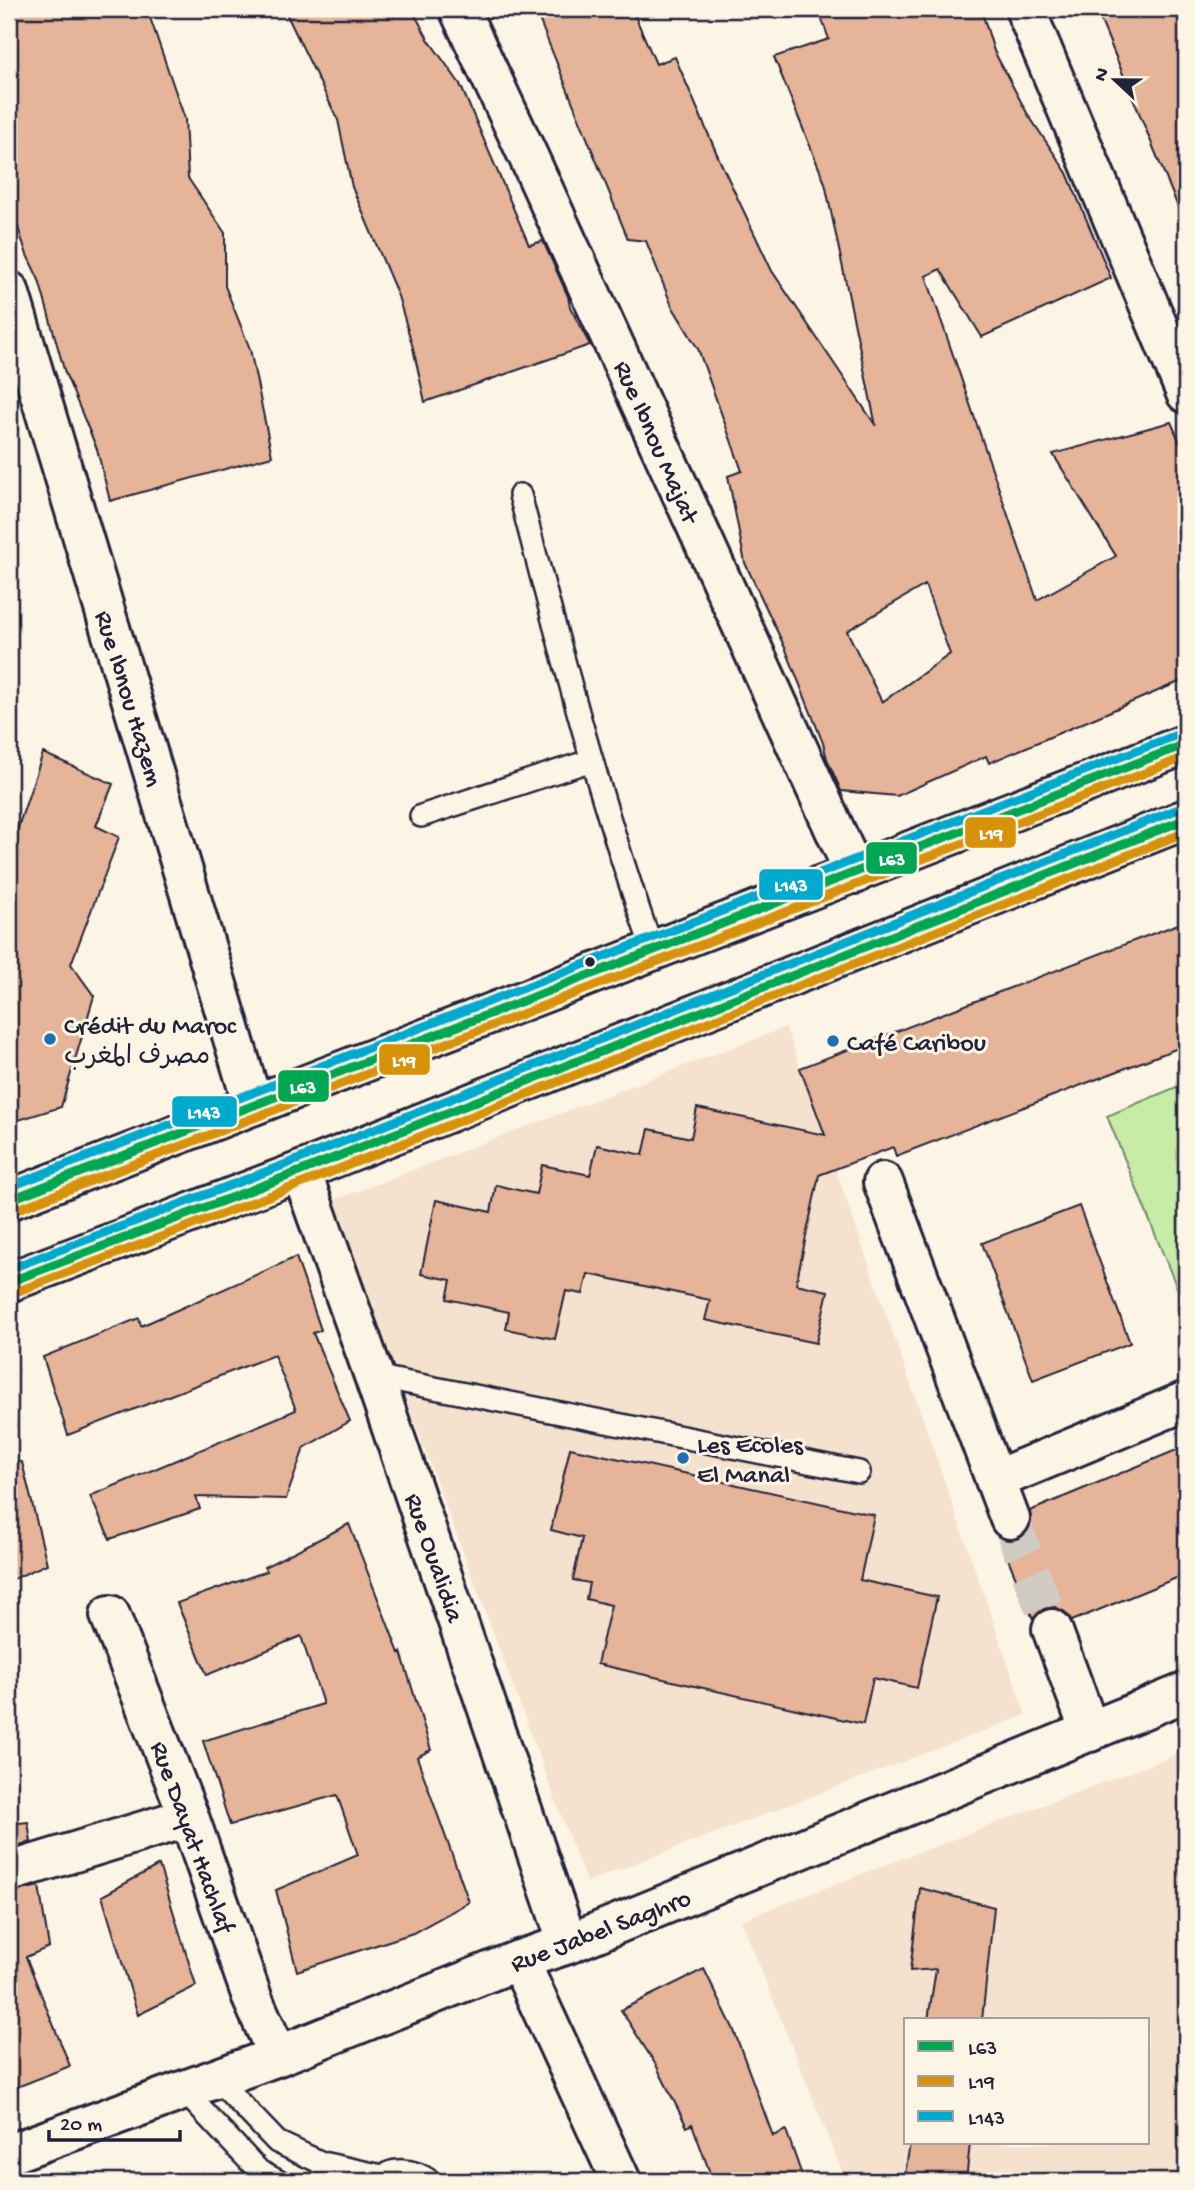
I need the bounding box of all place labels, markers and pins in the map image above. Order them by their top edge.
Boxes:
unlabelled marker [583,955,597,969]
place label: Crédit du Maroc مصرف المغرب [64,1013,237,1074]
place label: Café Caribou [847,1030,986,1061]
marker: Crédit du Maroc مصرف المغرب [42,1031,58,1047]
marker: Café Caribou [825,1033,841,1049]
place label: Les Ecoles El Manal [697,1432,804,1493]
marker: Les Ecoles El Manal [675,1450,691,1466]

